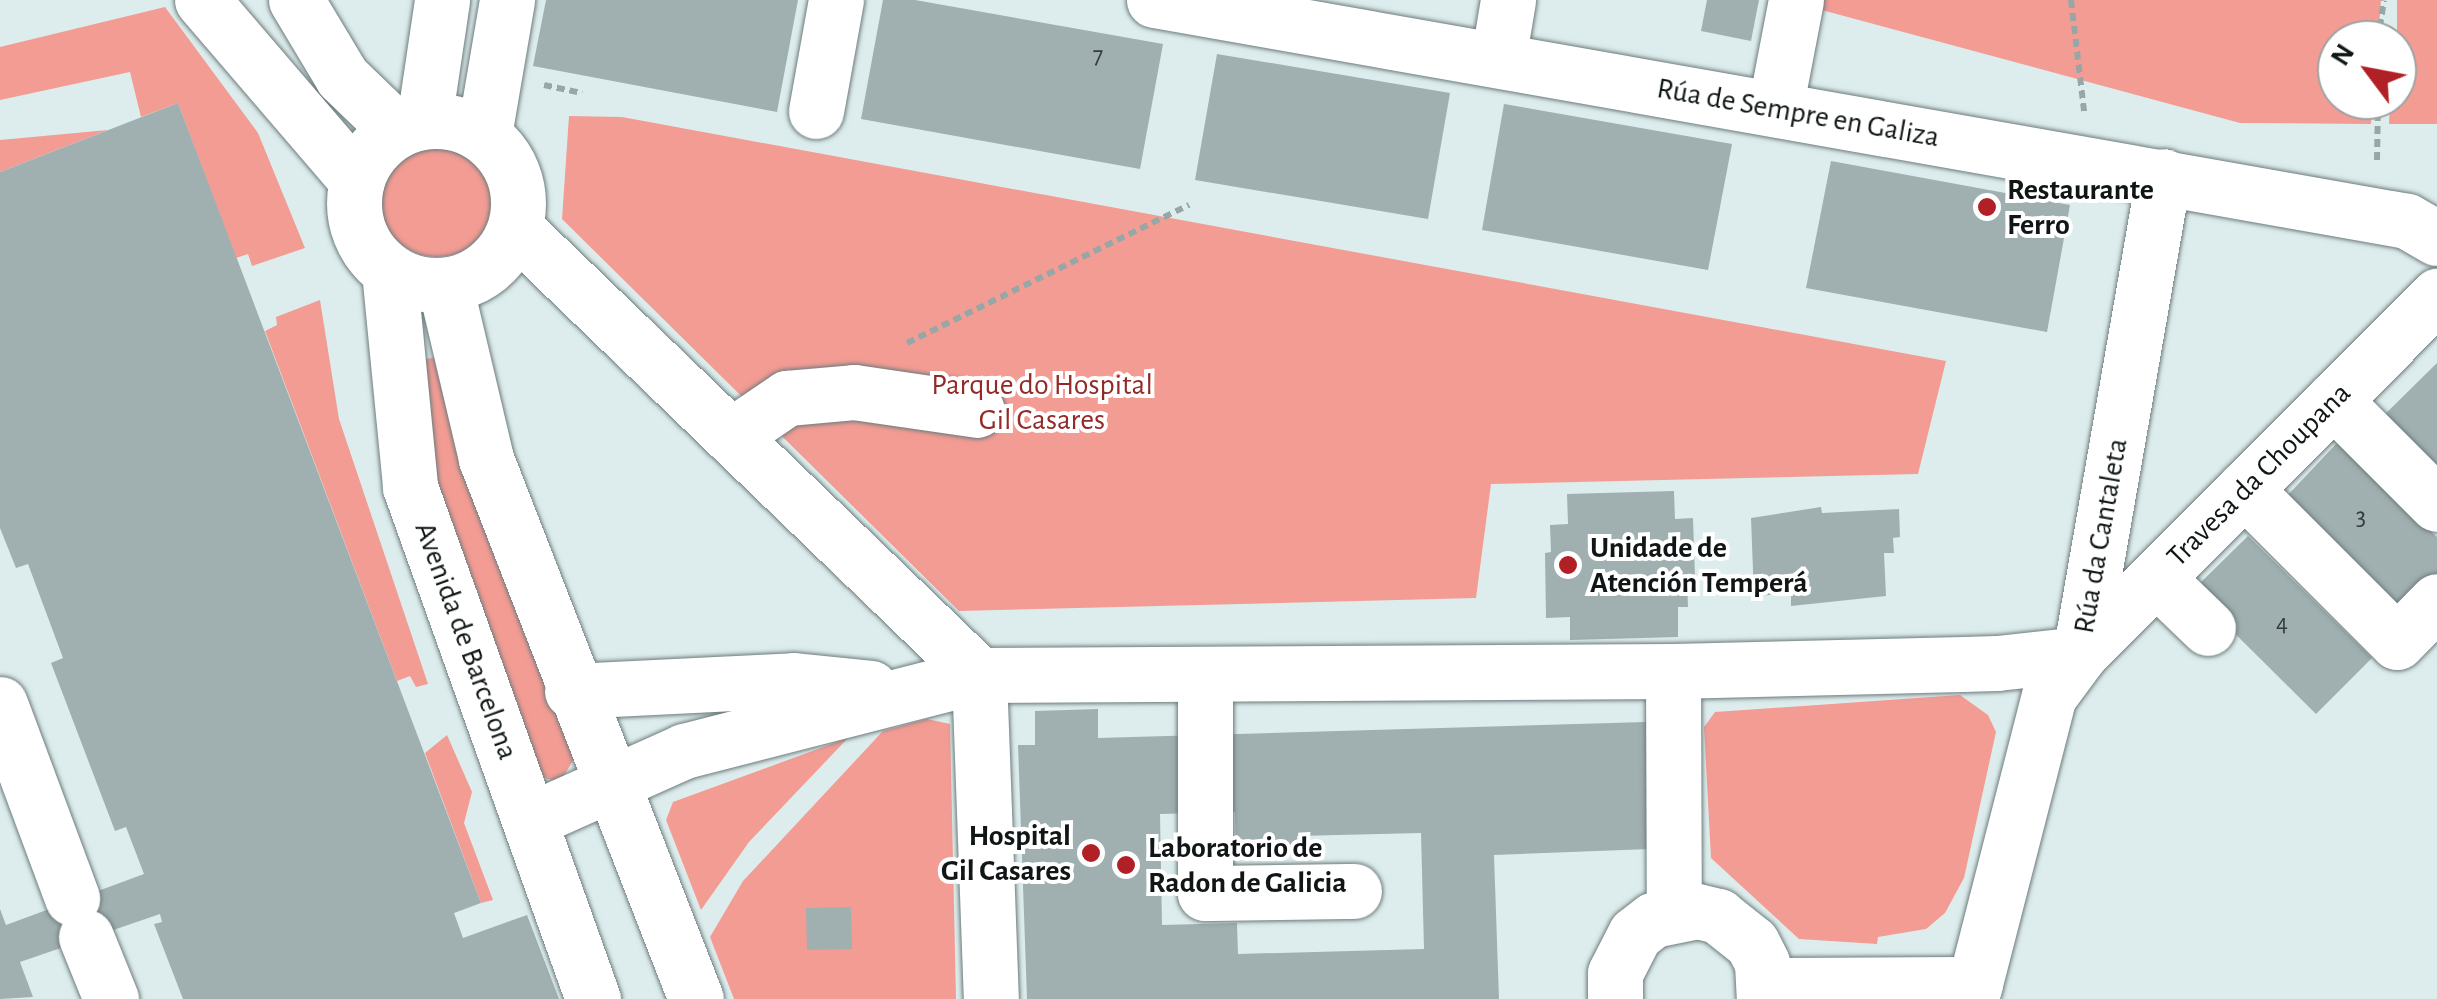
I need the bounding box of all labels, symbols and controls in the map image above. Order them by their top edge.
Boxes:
north arrow [2317,20,2417,120]
text: N [2326,39,2360,71]
house number: 7 [1093,41,1103,71]
street label: Rúa de Sempre en Galiza [1654,70,1942,156]
place label: Restaurante Ferro [2007,172,2154,242]
marker: Restaurante Ferro [1976,196,1998,218]
park label: Parque do Hospital Gil Casares [931,367,1153,438]
street label: Travesa da Choupana [2160,376,2358,574]
street label: Rúa da Cantaleta [2066,436,2136,636]
house number: 3 [2356,503,2366,533]
street label: Avenida de Barcelona [406,517,526,765]
place label: Unidade de Atención Temperá [1590,530,1808,600]
marker: Unidade de Atención Temperá [1555,552,1581,578]
house number: 4 [2276,609,2288,639]
place label: Hospital Gil Casares [941,818,1071,888]
place label: Laboratorio de Radon de Galicia [1148,830,1347,900]
marker: Hospital Gil Casares [1080,842,1102,864]
marker: Laboratorio de Radon de Galicia [1113,852,1139,878]

